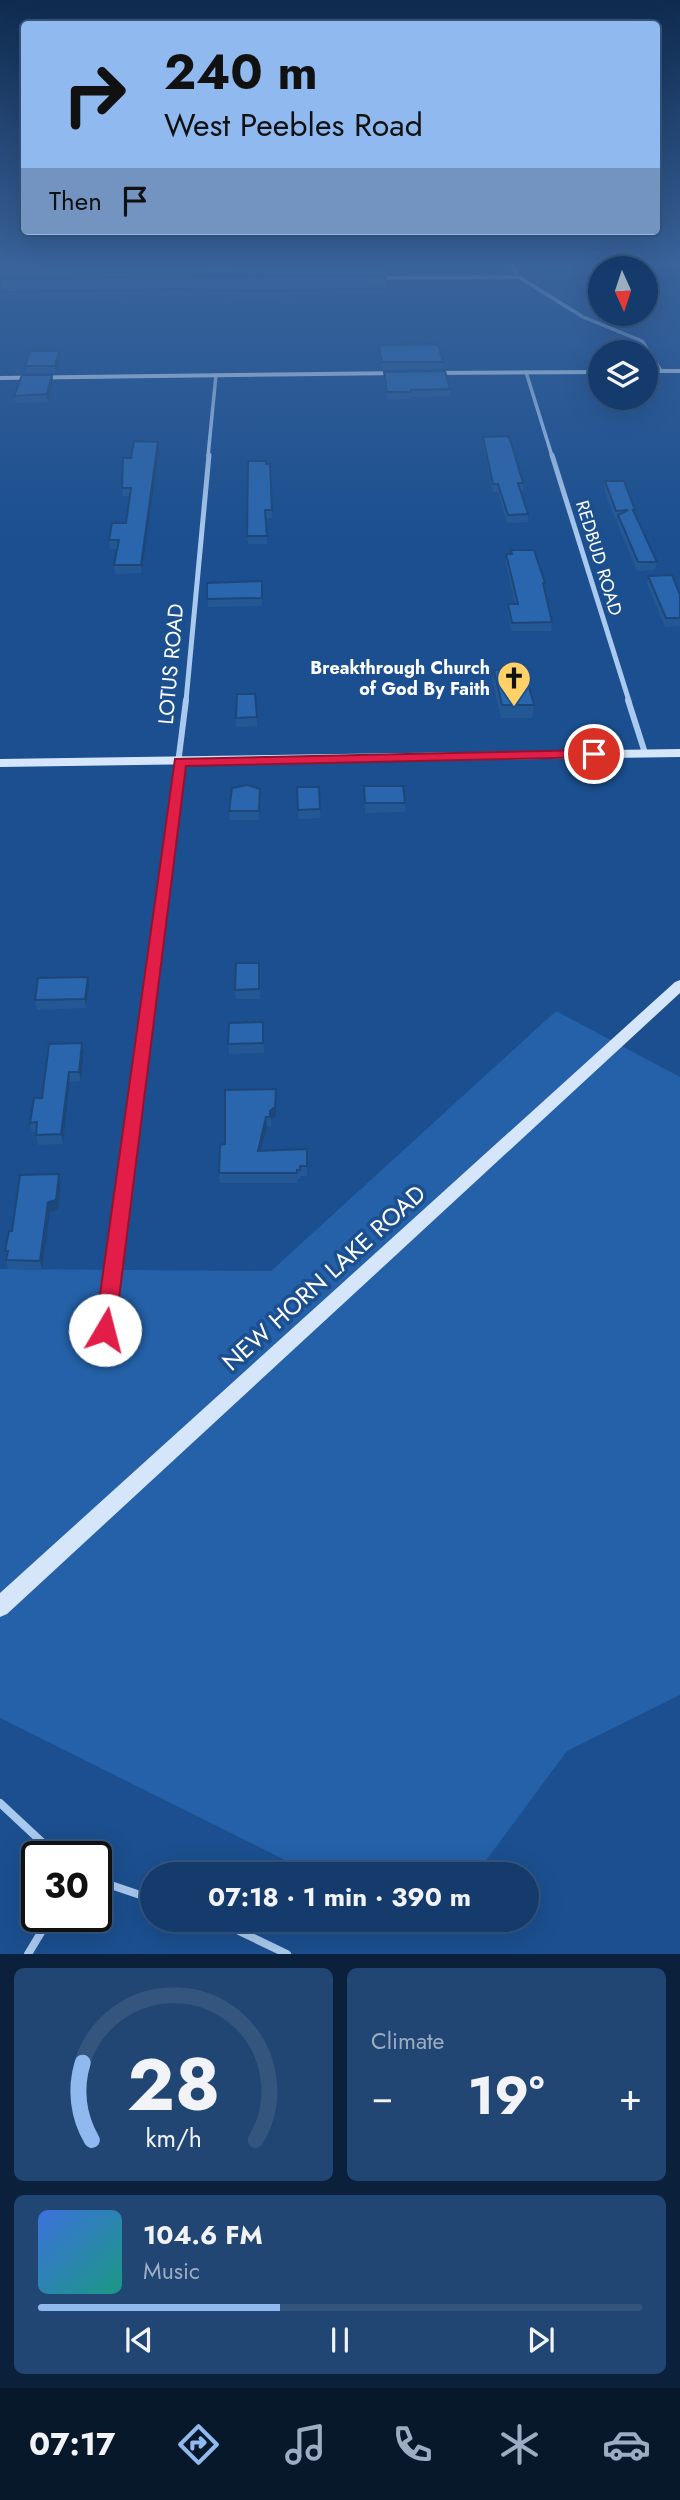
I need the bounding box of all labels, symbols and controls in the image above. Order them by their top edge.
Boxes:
text: 240 m [164,37,318,107]
icon: right [49,49,140,140]
text: West Peebles Road [164,102,423,148]
text: Then [49,182,102,220]
icon: arrive [116,182,154,220]
north arrow [588,256,658,326]
map controls [588,256,658,410]
button: layers [588,340,658,410]
street label: REDBUD ROAD [569,497,629,619]
street label: LOTUS ROAD [151,602,191,726]
place label: Breakthrough Church of God By Faith [310,655,490,702]
church icon: Breakthrough Church of God By Faith [495,659,533,708]
pin [564,724,624,784]
icon: arrive [575,735,613,773]
street label: NEW HORN LAKE ROAD [214,1177,433,1379]
position arrow [68,1293,142,1367]
speed limit sign: 30 [21,1841,112,1932]
text: 07:18 · 1 min · 390 m [208,1878,471,1916]
text: Climate [371,2024,444,2058]
text: 28 [127,2033,220,2138]
text: 19° [468,2058,544,2134]
text: − [371,2069,393,2124]
text: + [619,2069,642,2124]
text: km/h [145,2120,202,2156]
text: 104.6 FM [143,2216,263,2254]
text: Music [143,2254,200,2288]
icon: previous [120,2321,158,2359]
icon: pause [321,2321,359,2359]
icon: next [522,2321,560,2359]
icon: directions [174,2420,223,2469]
icon: music [281,2420,330,2469]
icon: phone [388,2420,437,2469]
icon: climate [495,2420,544,2469]
icon: car [602,2420,651,2469]
text: 07:17 [29,2421,115,2467]

